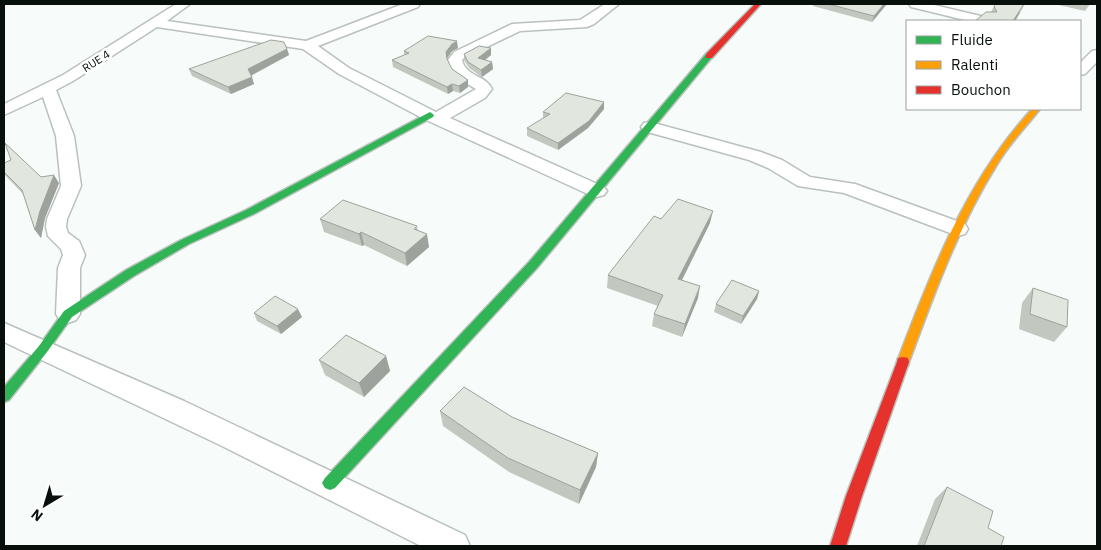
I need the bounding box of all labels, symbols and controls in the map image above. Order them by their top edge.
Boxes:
legend [906,20,1081,110]
text: Fluide [951,30,993,49]
street label: RUE 4 [80,47,113,75]
text: Ralenti [951,55,998,74]
text: Bouchon [951,80,1011,99]
north arrow [20,480,70,530]
text: N [27,505,47,525]

